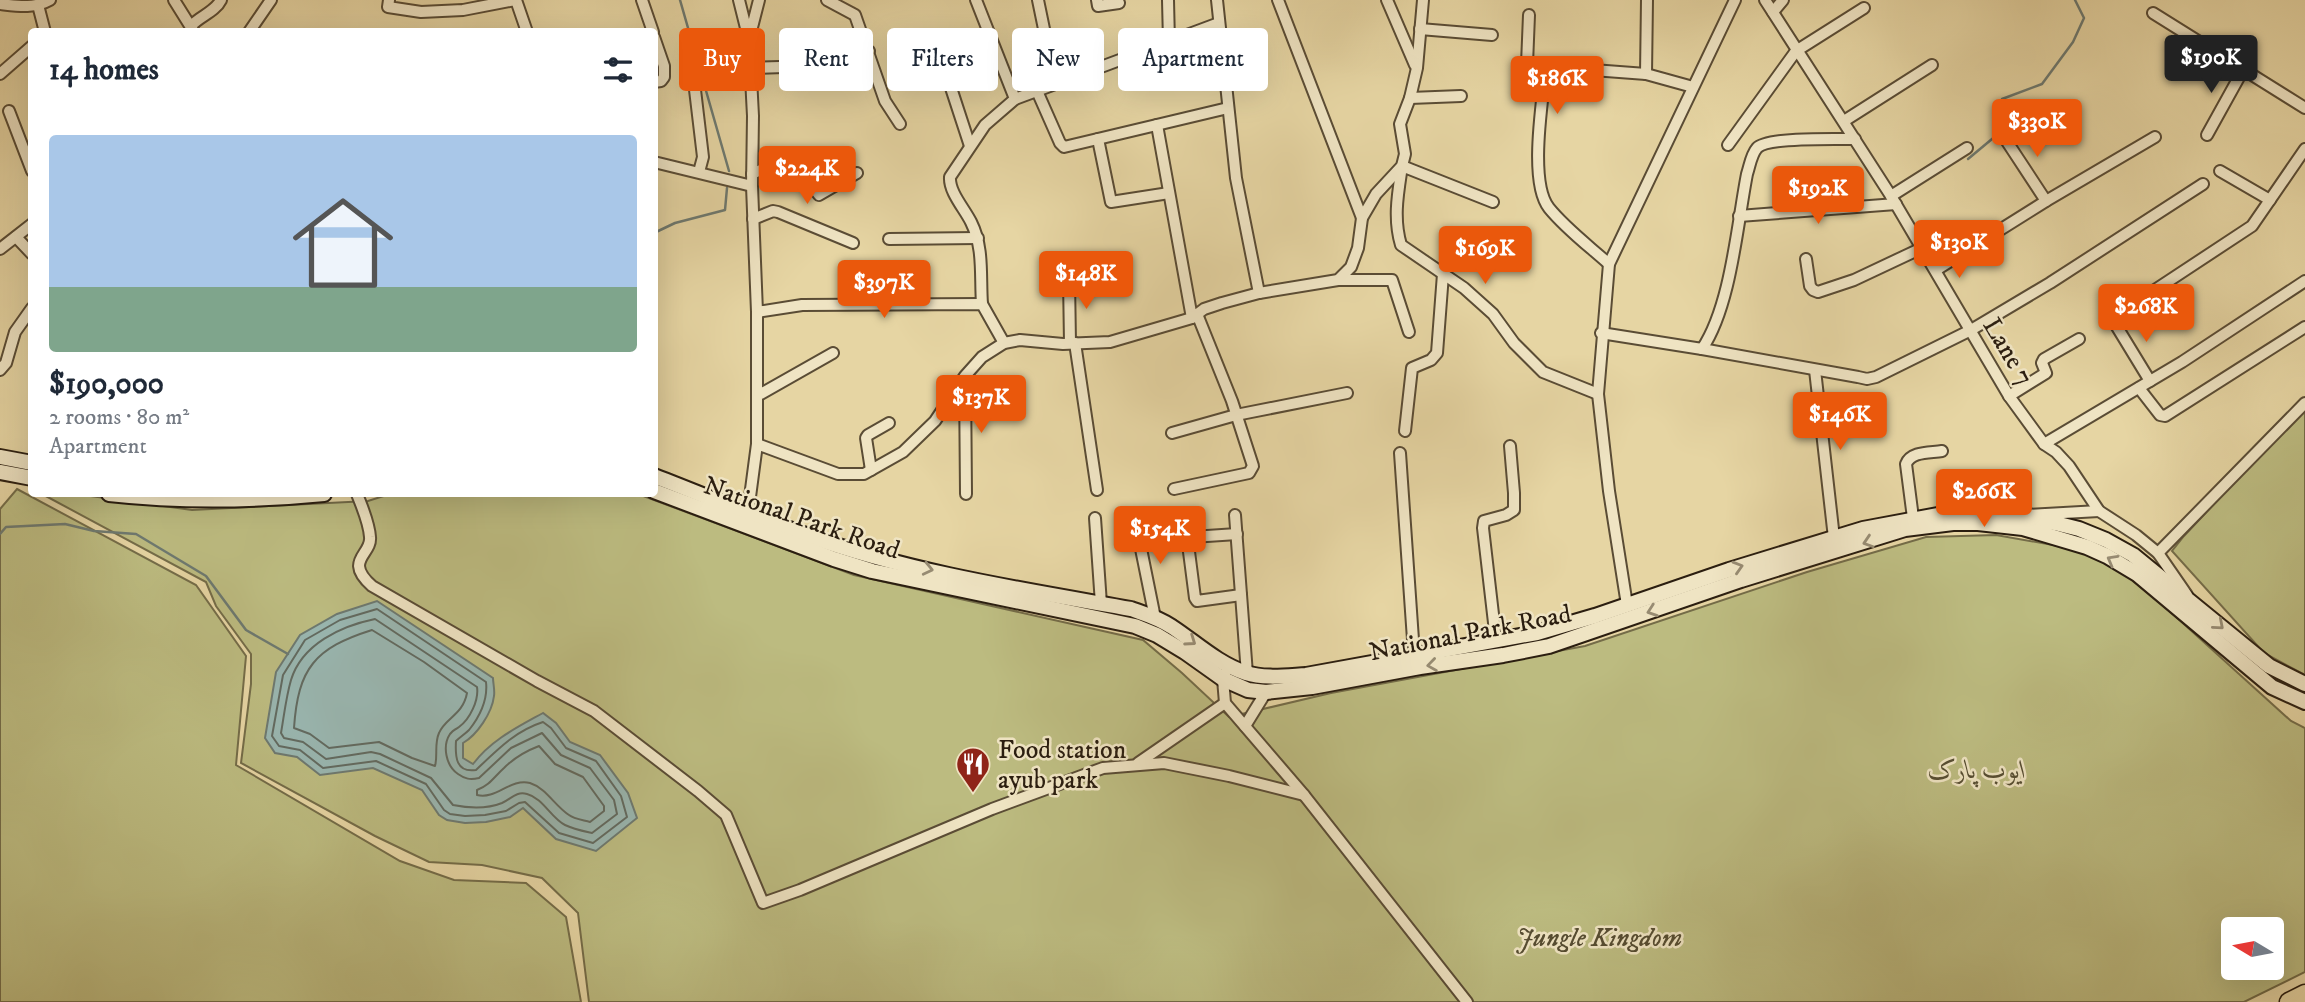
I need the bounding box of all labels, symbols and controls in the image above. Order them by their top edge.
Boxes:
chip: Buy [679,28,765,91]
chip: Rent [779,28,873,91]
chip: Filters [887,28,998,91]
chip: New [1012,28,1104,91]
chip: Apartment [1118,28,1268,91]
pin: $190K [2162,36,2260,95]
text: $190K [2181,43,2241,72]
icon: filters [599,51,637,89]
text: 14 homes [49,52,159,89]
pin: $186K [1508,57,1606,116]
text: $186K [1527,64,1587,93]
pin: $330K [1988,100,2086,159]
text: $330K [2008,107,2066,136]
pin: $224K [758,146,856,206]
text: $224K [775,154,839,183]
pin: $192K [1769,166,1867,226]
text: $192K [1788,174,1848,203]
icon: home [280,180,406,306]
pin: $130K [1910,220,2008,280]
pin: $169K [1436,226,1534,286]
text: $130K [1930,228,1988,257]
text: $169K [1455,234,1515,263]
pin: $148K [1037,252,1135,311]
text: $148K [1055,259,1117,288]
pin: $397K [835,260,933,320]
text: $397K [854,268,914,297]
pin: $268K [2097,284,2195,344]
text: $268K [2114,292,2178,321]
street label: Lane 7 [1975,312,2041,392]
text: $190,000 [49,366,164,403]
pin: $137K [932,376,1030,435]
text: $137K [952,383,1010,412]
pin: $146K [1791,392,1889,452]
text: $146K [1809,400,1871,429]
text: 2 rooms · 80 m² [49,403,189,432]
text: Apartment [49,432,147,461]
street label: National Park Road [699,469,904,567]
pin: $266K [1935,470,2033,529]
text: $266K [1952,477,2016,506]
pin: $154K [1111,506,1209,566]
text: $154K [1130,514,1190,543]
one-way arrow [1863,533,1875,548]
one-way arrow [2106,555,2119,568]
one-way arrow [922,560,934,575]
one-way arrow [1731,561,1743,575]
street label: National Park Road [1366,598,1574,669]
one-way arrow [1646,603,1659,617]
one-way arrow [2210,617,2223,629]
one-way arrow [1183,633,1196,645]
one-way arrow [1426,657,1438,672]
place label: Food station ayub park [998,734,1127,797]
restaurant icon: Food station ayub park [954,745,992,794]
park label: ایوب پارک [1928,754,2026,788]
north arrow [2221,917,2284,980]
map controls [2221,917,2284,980]
park label: Jungle Kingdom [1516,922,1682,955]

